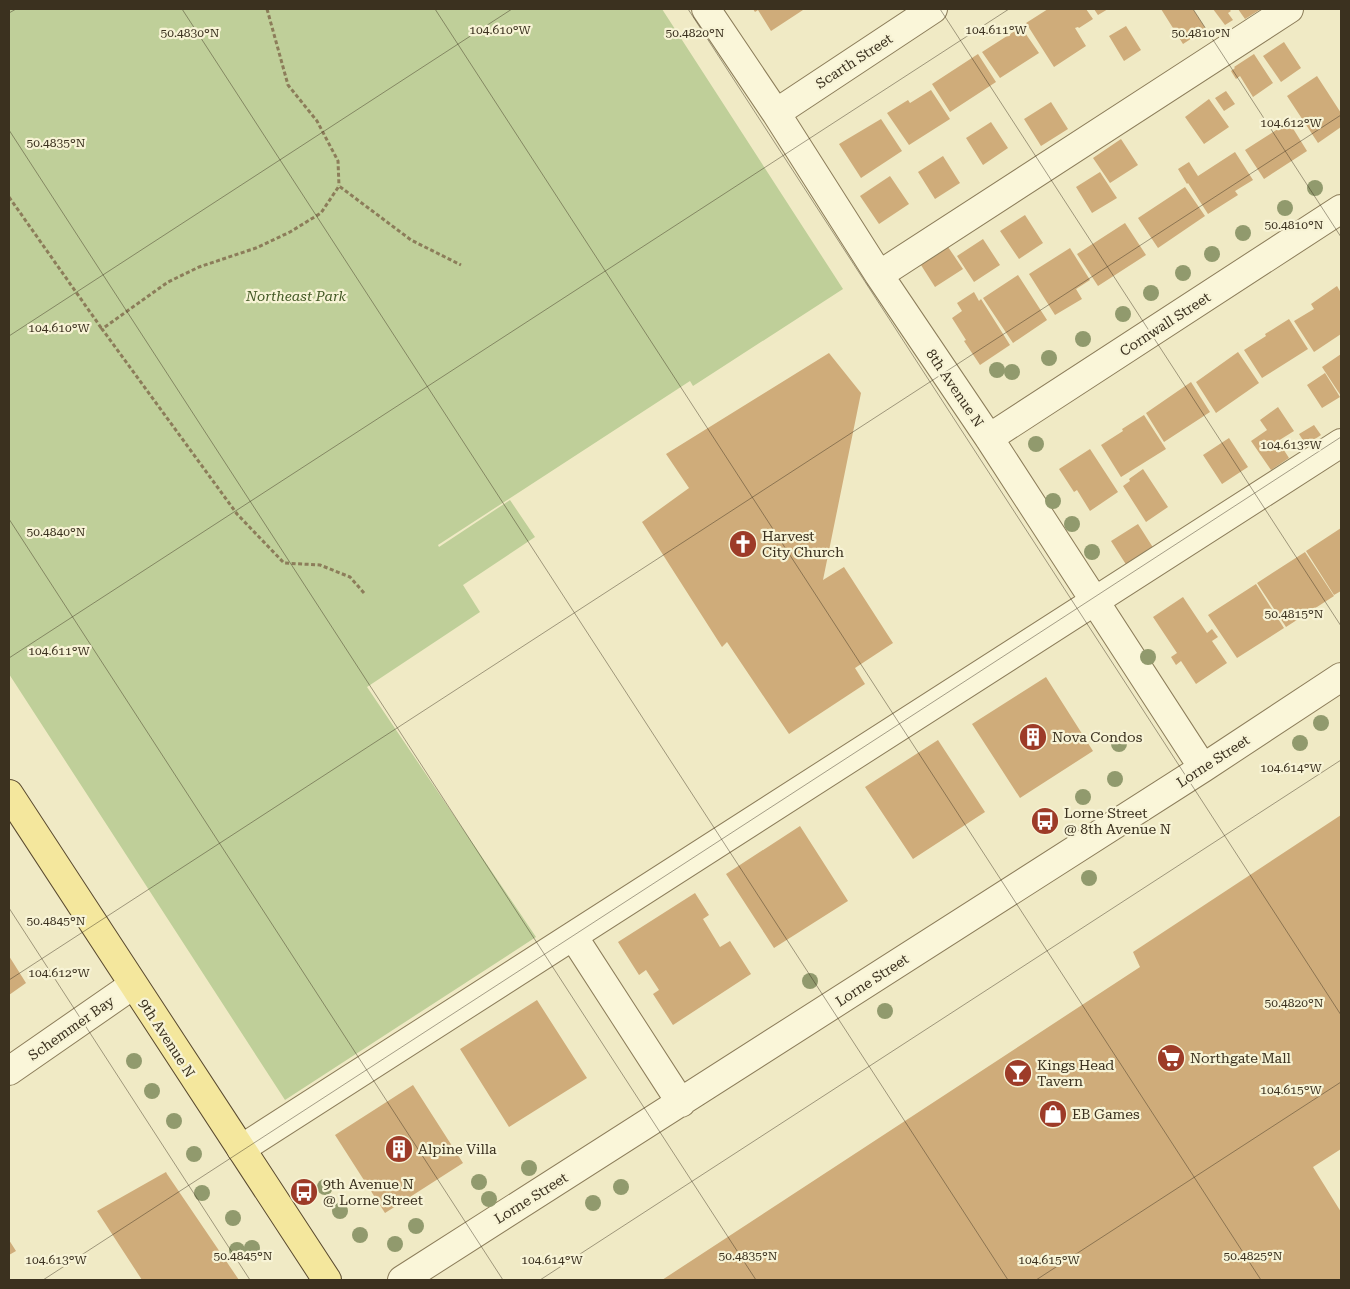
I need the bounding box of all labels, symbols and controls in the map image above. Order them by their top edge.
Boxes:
text: 104.610°W [469,23,532,37]
text: 104.611°W [965,23,1028,37]
text: 50.4830°N [161,26,220,40]
text: 50.4820°N [666,26,725,40]
text: 50.4810°N [1172,26,1231,40]
street label: Scarth Street [813,30,895,92]
text: 104.612°W [1260,116,1323,130]
text: 50.4835°N [27,136,86,150]
text: 50.4810°N [1265,218,1324,232]
park label: Northeast Park [245,288,346,304]
street label: Cornwall Street [1117,289,1213,359]
text: 104.610°W [28,321,91,335]
street label: 8th Avenue N [923,346,987,430]
text: 104.613°W [1260,438,1323,452]
text: 50.4840°N [27,525,86,539]
place label: Harvest City Church [762,528,844,560]
church icon: Harvest City Church [728,529,758,559]
text: 50.4815°N [1265,607,1324,621]
text: 104.611°W [28,644,91,658]
building icon: Nova Condos [1018,722,1048,752]
place label: Nova Condos [1052,729,1143,745]
street label: Lorne Street [1174,732,1252,790]
text: 104.614°W [1260,761,1323,775]
place label: Lorne Street @ 8th Avenue N [1064,805,1171,837]
bus stop icon: Lorne Street @ 8th Avenue N [1030,806,1060,836]
text: 50.4845°N [27,914,86,928]
street label: Lorne Street [833,951,911,1009]
text: 104.612°W [28,966,91,980]
street label: Schemmer Bay [25,992,117,1063]
street label: 9th Avenue N [136,996,198,1080]
text: 50.4820°N [1265,996,1324,1010]
supermarket icon: Northgate Mall [1156,1043,1186,1073]
place label: Northgate Mall [1190,1050,1292,1066]
place label: Kings Head Tavern [1037,1057,1114,1089]
bar icon: Kings Head Tavern [1003,1058,1033,1088]
text: 104.615°W [1260,1083,1323,1097]
shop icon: EB Games [1038,1099,1068,1129]
place label: EB Games [1072,1106,1140,1122]
building icon: Alpine Villa [384,1134,414,1164]
place label: Alpine Villa [418,1141,497,1157]
street label: Lorne Street [491,1169,571,1227]
place label: 9th Avenue N @ Lorne Street [323,1176,423,1208]
bus stop icon: 9th Avenue N @ Lorne Street [289,1177,319,1207]
text: 50.4845°N [214,1249,273,1263]
text: 50.4835°N [719,1249,778,1263]
text: 50.4825°N [1224,1249,1283,1263]
text: 104.613°W [25,1253,88,1267]
text: 104.614°W [521,1253,584,1267]
text: 104.615°W [1018,1253,1081,1267]

